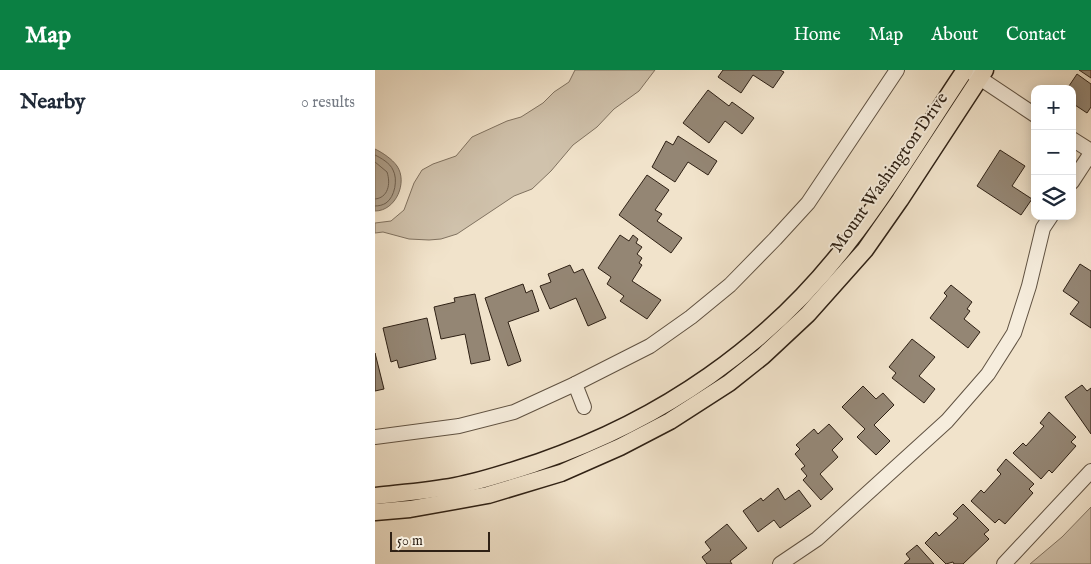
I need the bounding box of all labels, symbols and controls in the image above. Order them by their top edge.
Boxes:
text: Map [25,20,71,51]
text: Home [794,24,841,47]
text: Map [869,24,903,47]
text: About [931,24,978,47]
text: Contact [1006,24,1066,47]
map controls [1031,85,1076,220]
button: + [1031,85,1076,130]
street label: Mount Washington Drive [826,88,954,258]
text: Nearby [20,89,85,116]
text: 0 results [301,93,355,113]
button: − [1031,130,1076,175]
button: layers [1031,175,1076,220]
scale bar [390,529,490,552]
text: 50 m [397,532,423,550]

